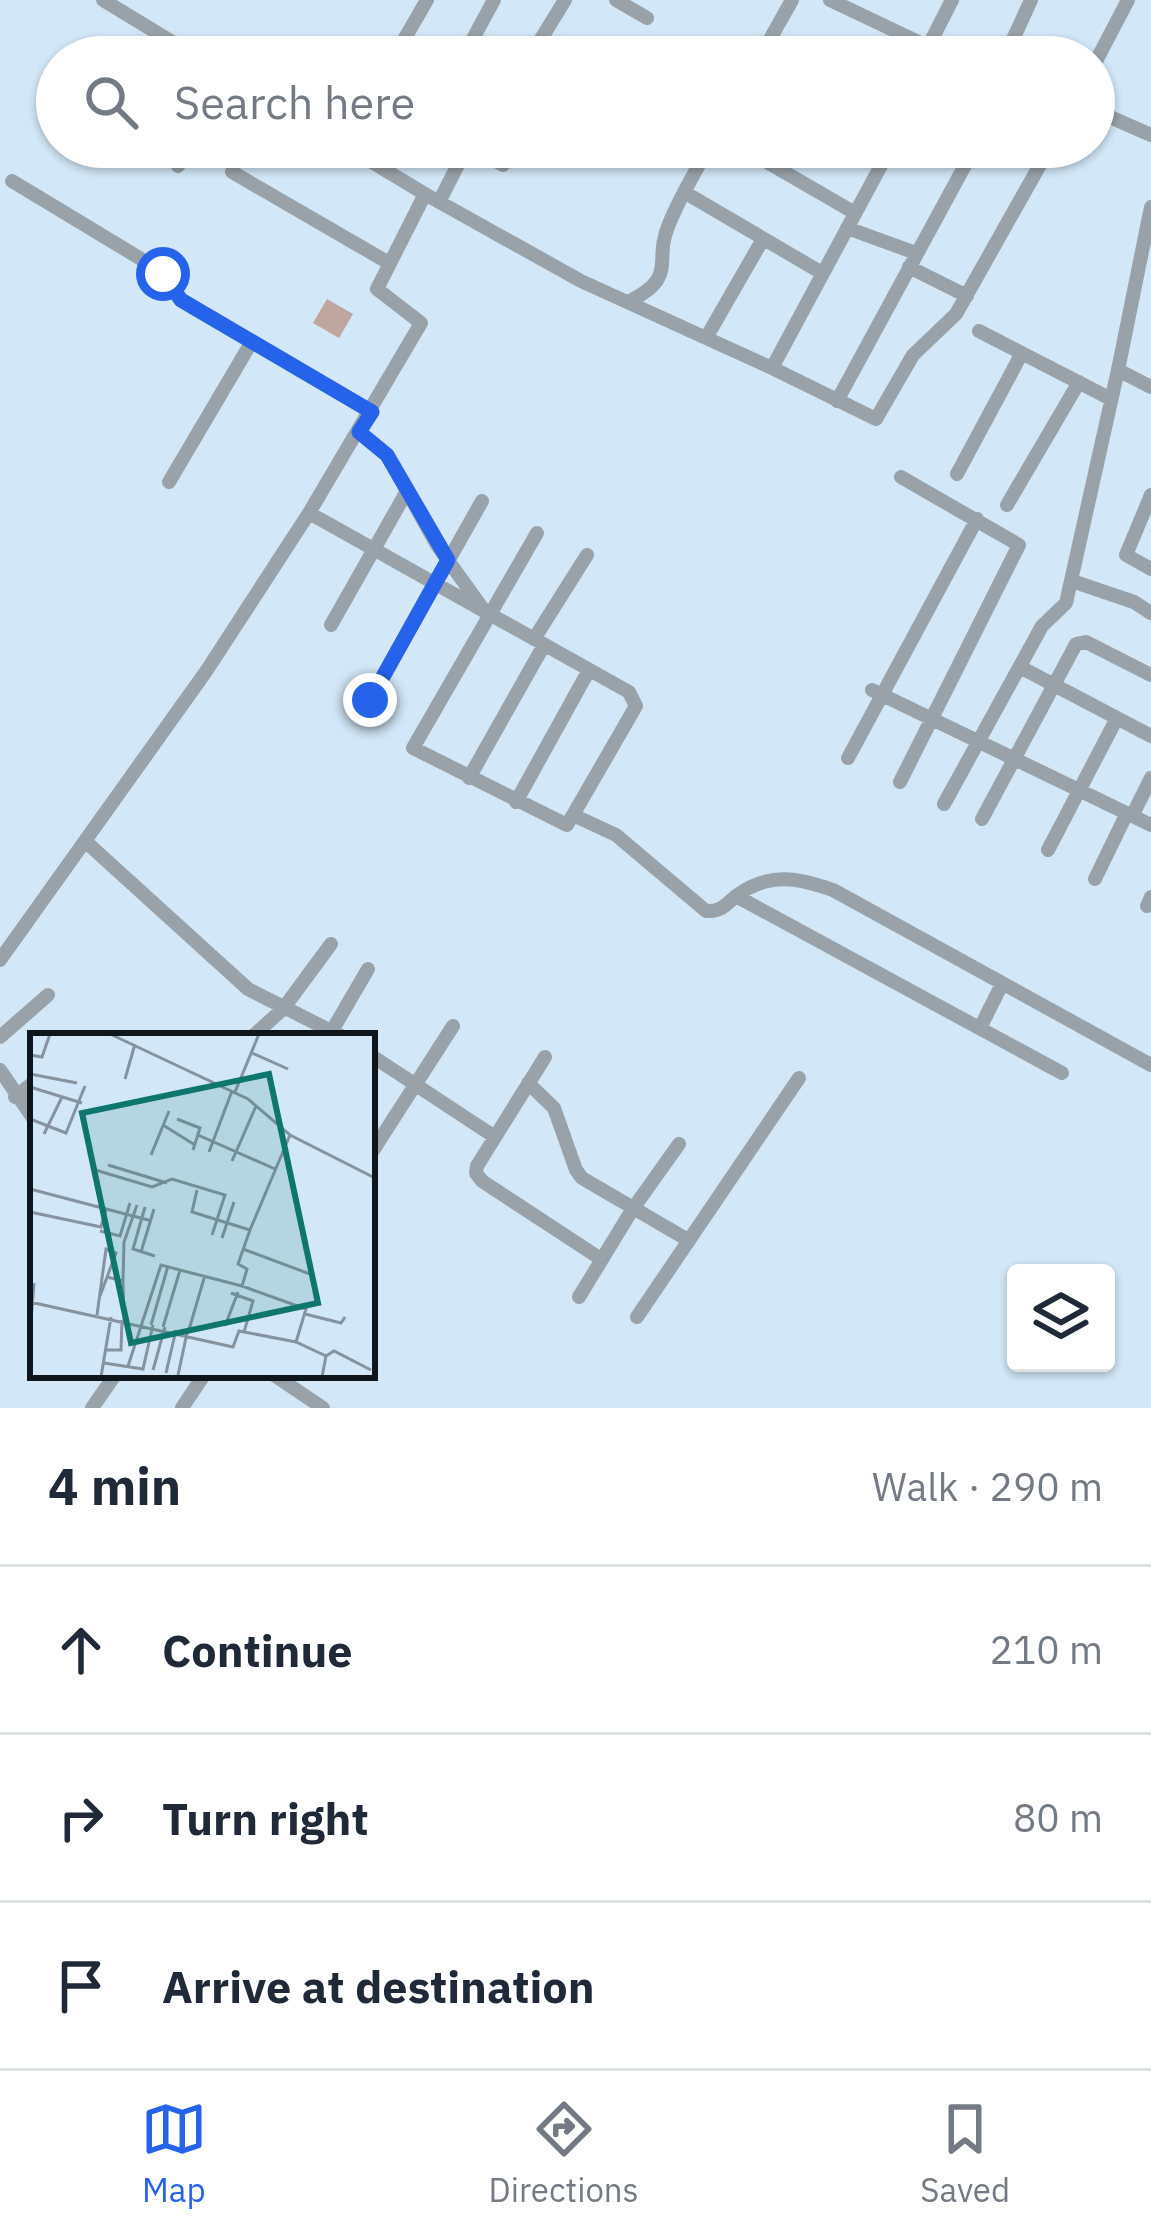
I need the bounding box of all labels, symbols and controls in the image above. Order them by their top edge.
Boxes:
search box [36,36,1115,168]
icon: search [78,69,144,135]
text: Search here [174,73,415,131]
route start [136,247,190,301]
route end [343,673,397,727]
inset map [30,1033,375,1378]
map controls [1007,1264,1115,1372]
button: layers [1007,1264,1115,1372]
text: 4 min [48,1453,181,1519]
text: Walk · 290 m [872,1461,1103,1512]
icon: ahead [48,1617,114,1683]
text: Continue [162,1621,353,1679]
text: 210 m [990,1624,1103,1675]
icon: right [48,1785,114,1851]
text: Turn right [162,1789,369,1847]
text: 80 m [1013,1792,1103,1843]
icon: arrive [48,1953,114,2019]
text: Arrive at destination [162,1957,595,2015]
tab: Map [141,2096,207,2211]
tab: Directions [489,2096,639,2211]
tab: Saved [920,2096,1010,2211]

